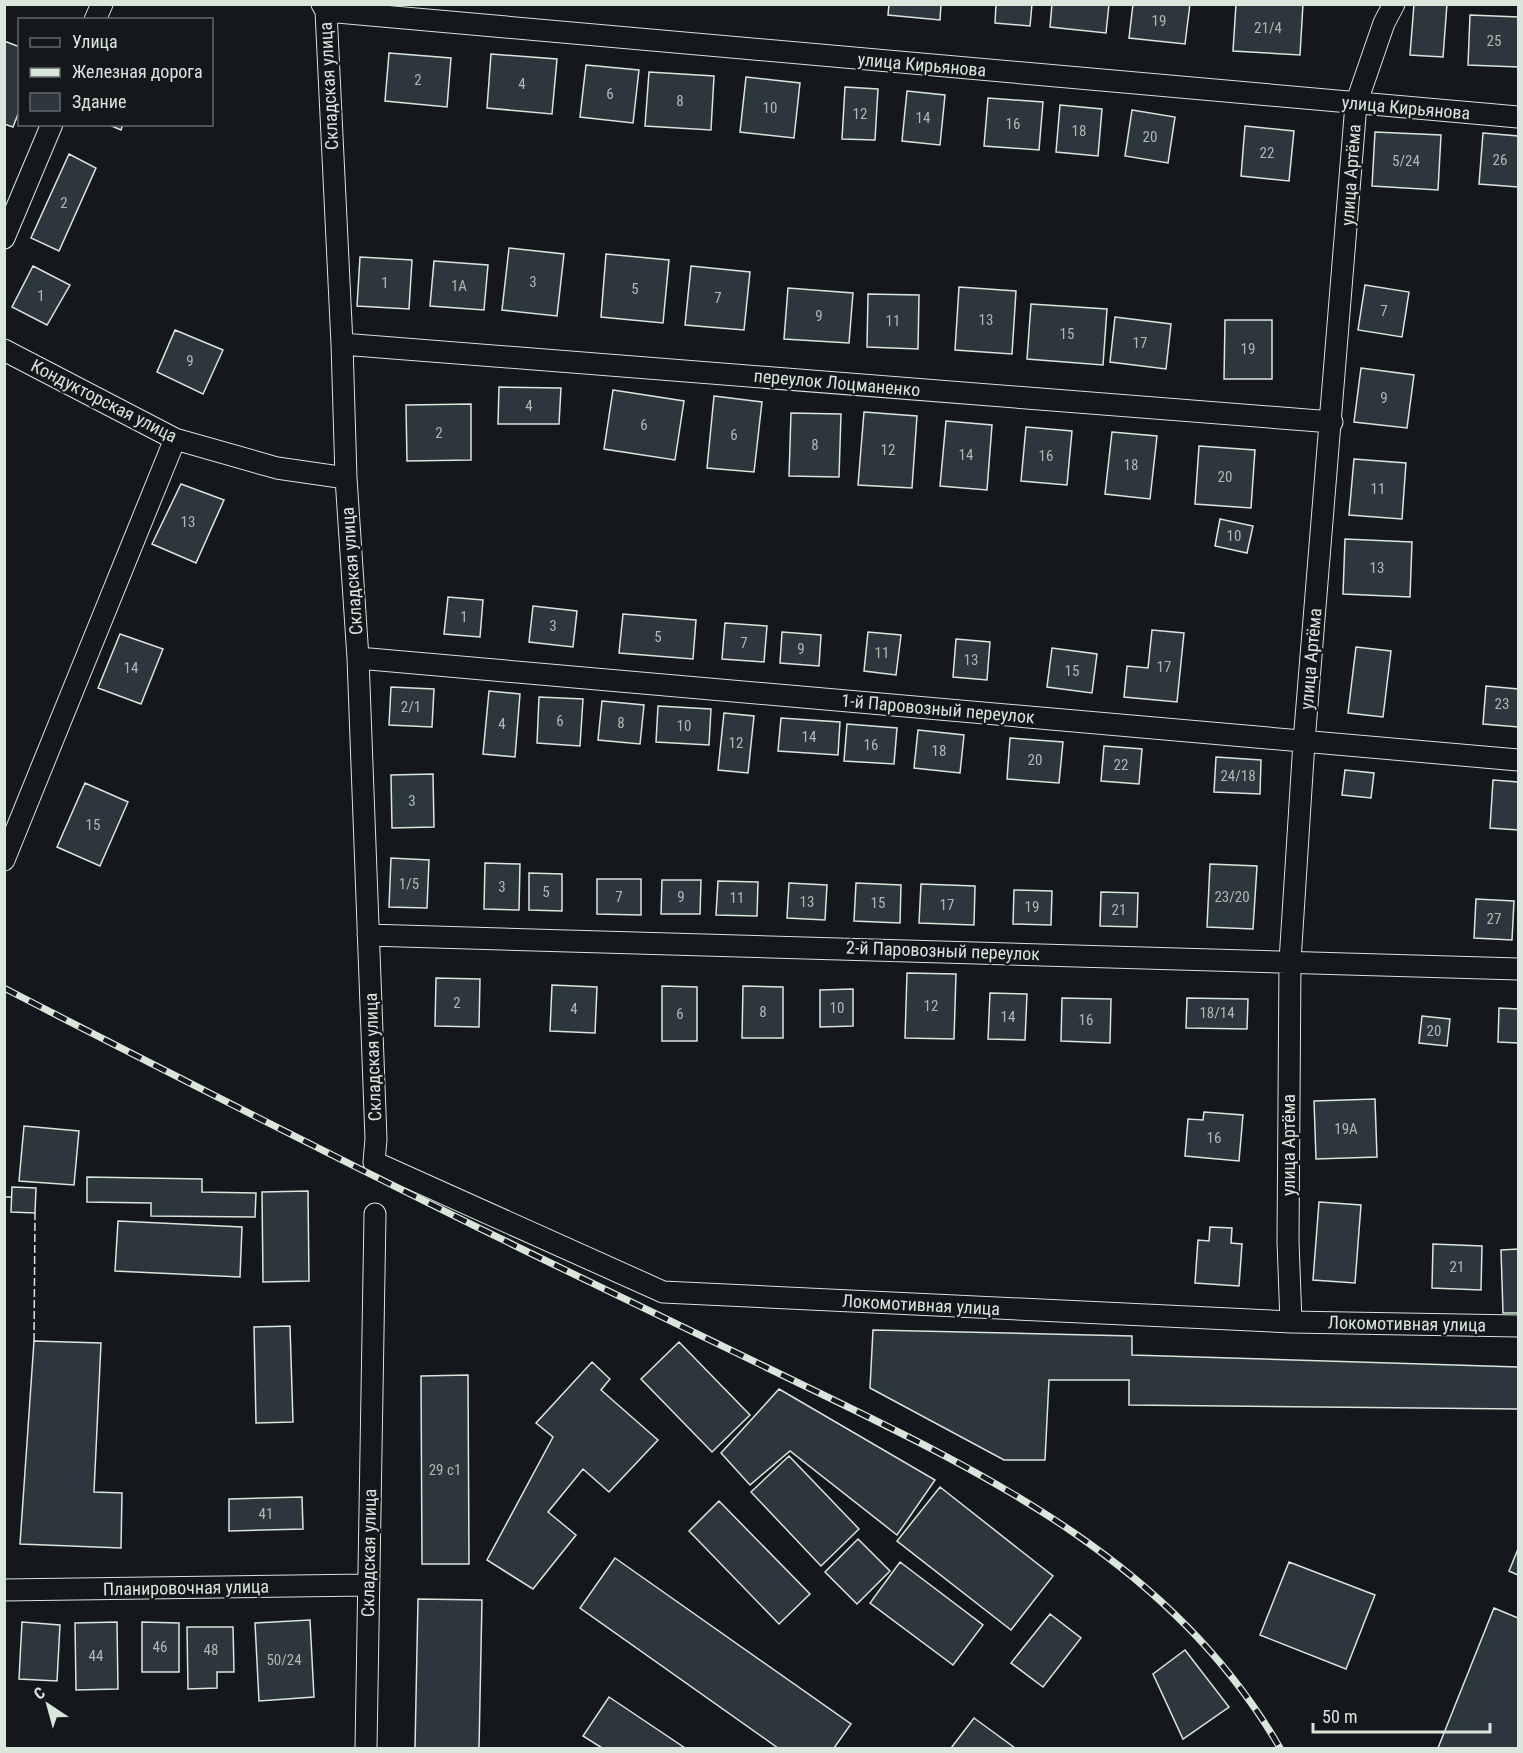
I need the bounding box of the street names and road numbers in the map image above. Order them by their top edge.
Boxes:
street label: Складская улица [315,21,342,151]
street label: улица Кирьянова [857,48,987,81]
street label: улица Кирьянова [1341,91,1471,124]
street label: улица Артёма [1336,123,1365,227]
street label: Кондукторская улица [28,355,181,446]
street label: переулок Лоцманенко [753,365,921,400]
street label: Складская улица [337,506,366,636]
street label: улица Артёма [1296,607,1325,711]
street label: 1-й Паровозный переулок [840,690,1036,727]
street label: 2-й Паровозный переулок [846,937,1041,964]
street label: Складская улица [360,993,385,1121]
street label: улица Артёма [1278,1094,1299,1196]
street label: Локомотивная улица [842,1290,1001,1319]
street label: Локомотивная улица [1328,1312,1486,1335]
street label: Складская улица [357,1489,380,1617]
street label: Планировочная улица [103,1576,269,1599]

